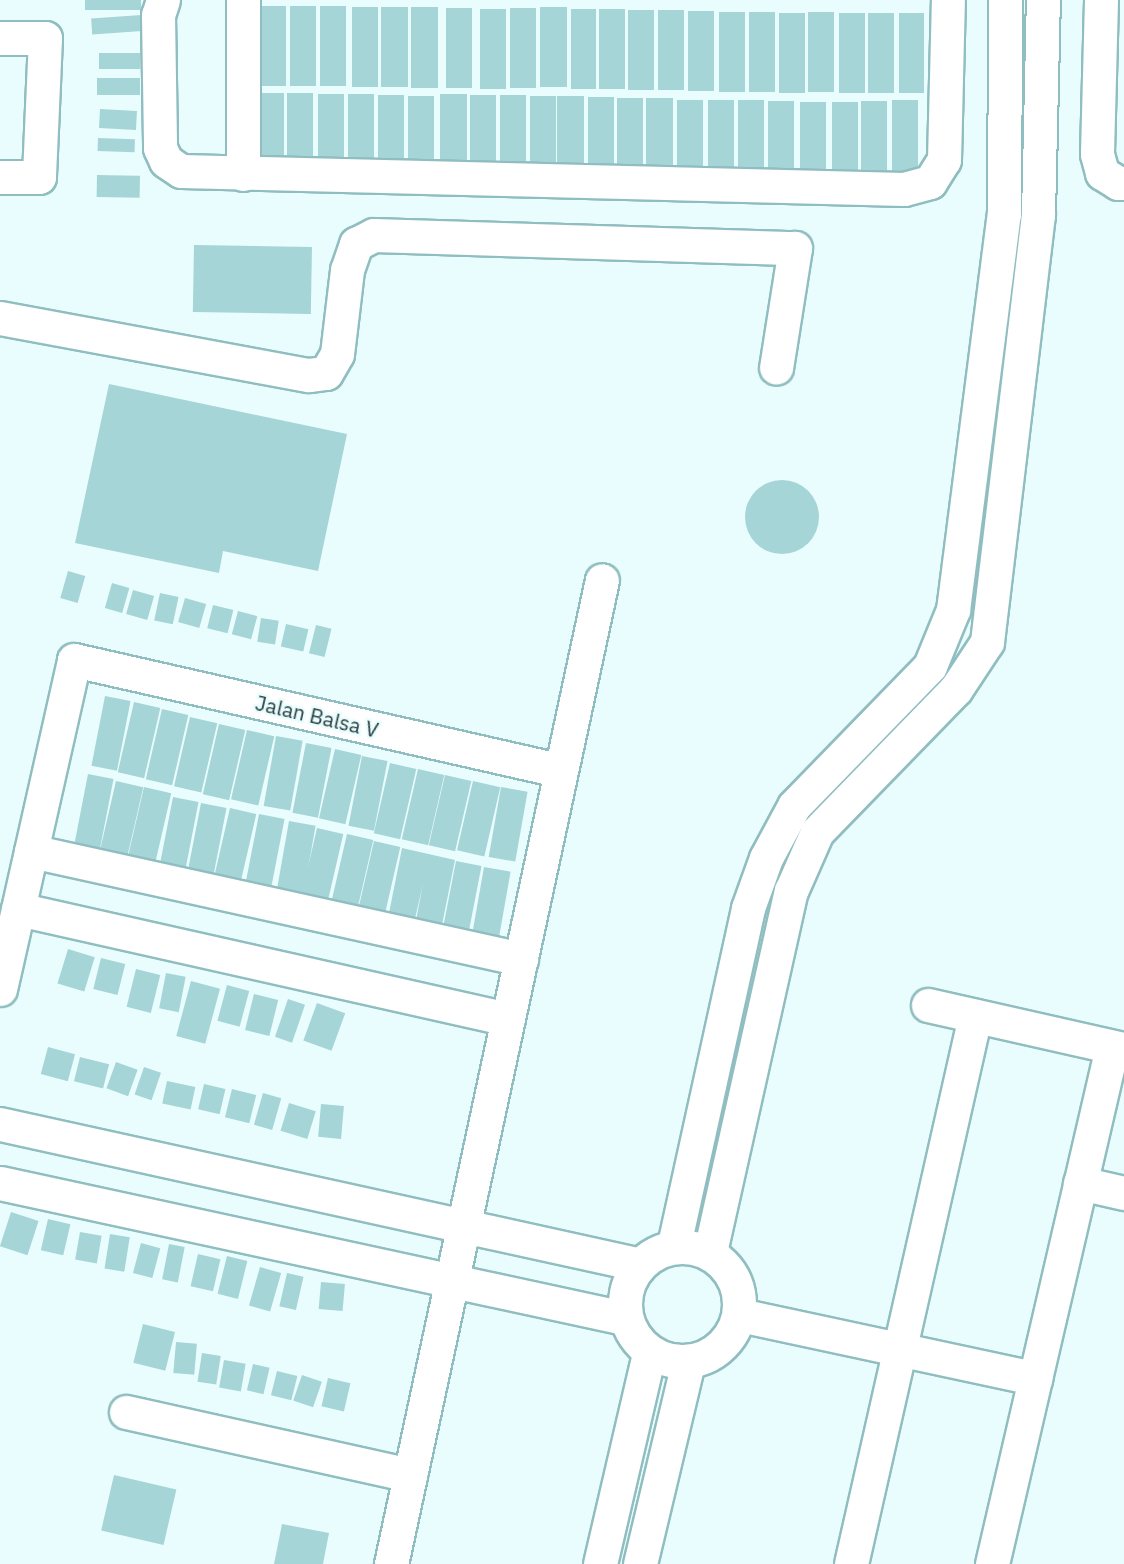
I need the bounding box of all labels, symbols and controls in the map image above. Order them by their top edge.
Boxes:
street label: Jalan Balsa V [253,690,381,742]

